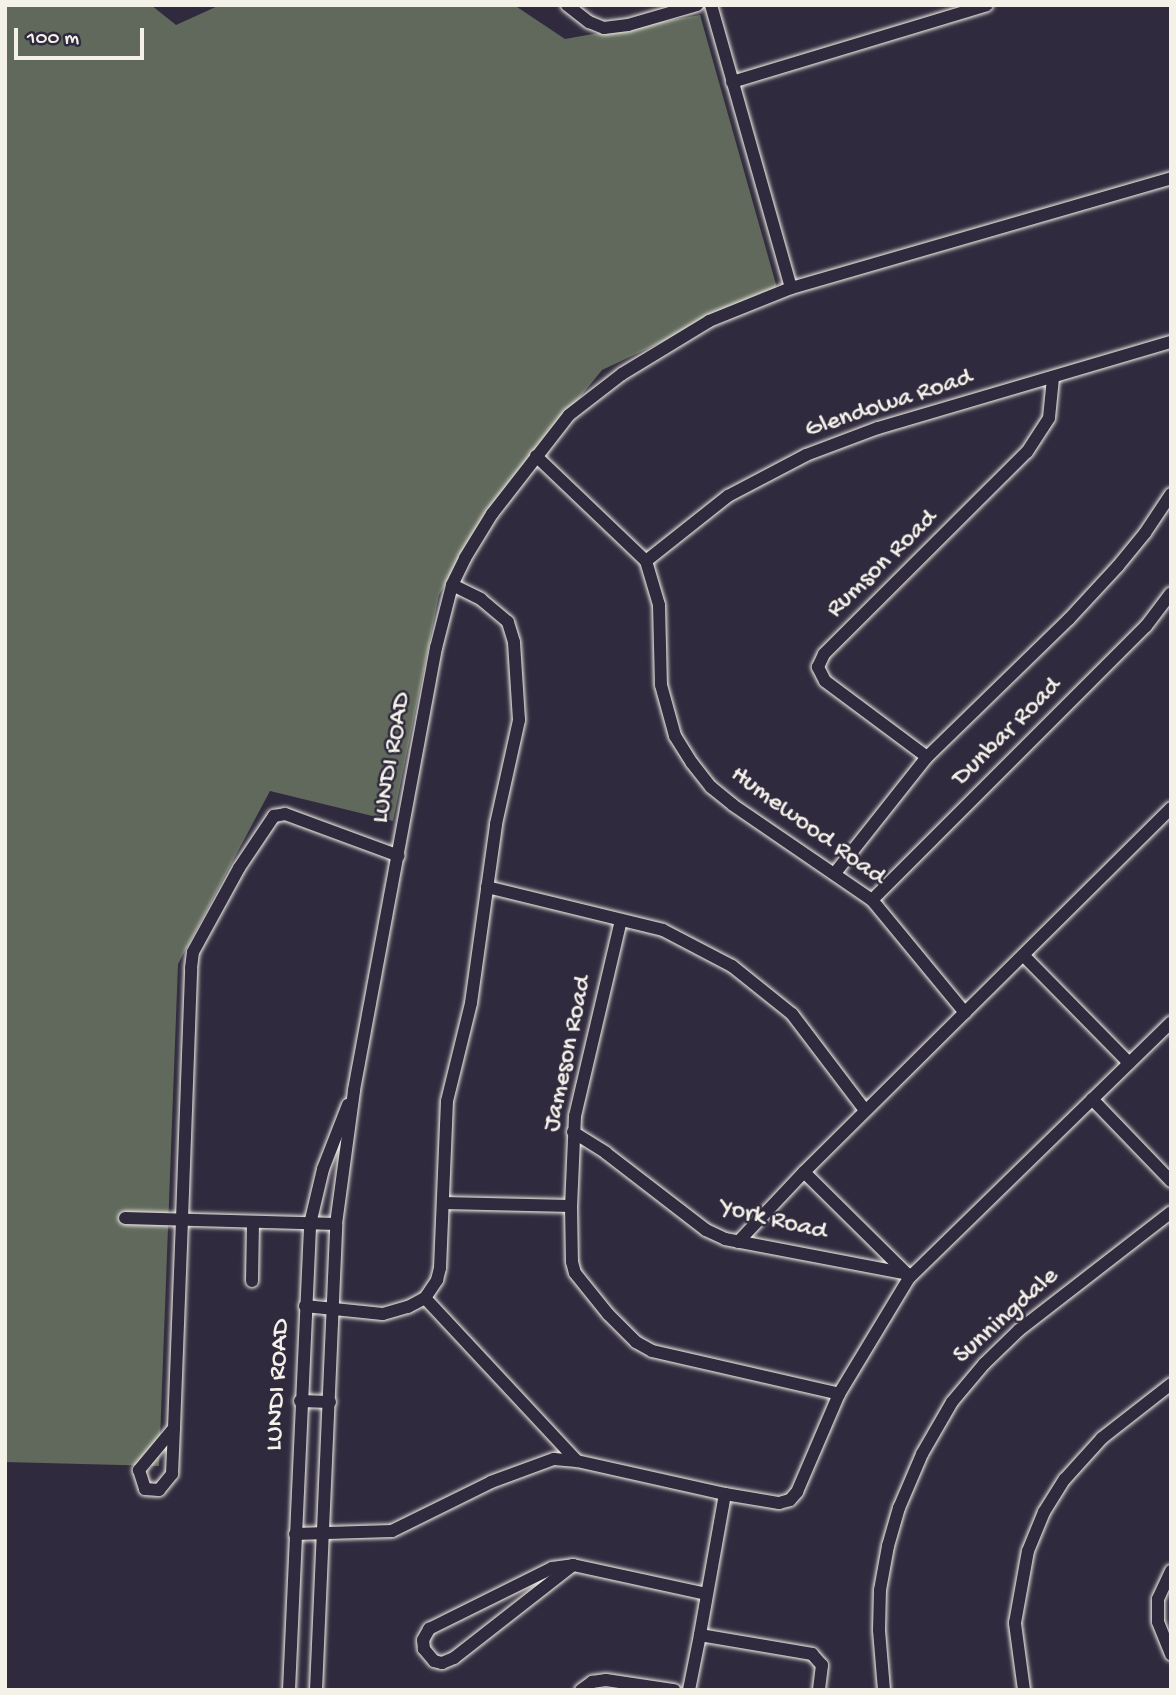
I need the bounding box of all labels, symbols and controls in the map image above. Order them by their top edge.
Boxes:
scale bar [18,14,147,58]
text: 100 m [27,27,79,52]
street label: Glendowa Road [801,363,977,447]
street label: Rumson Road [821,504,945,626]
street label: Dunbar Road [947,672,1069,794]
street label: LUNDI ROAD [366,690,420,826]
street label: Humewood Road [723,760,891,894]
street label: Jameson Road [537,973,601,1135]
street label: York Road [716,1193,830,1249]
street label: Sunningdale [948,1262,1066,1372]
street label: LUNDI ROAD [260,1318,298,1452]

